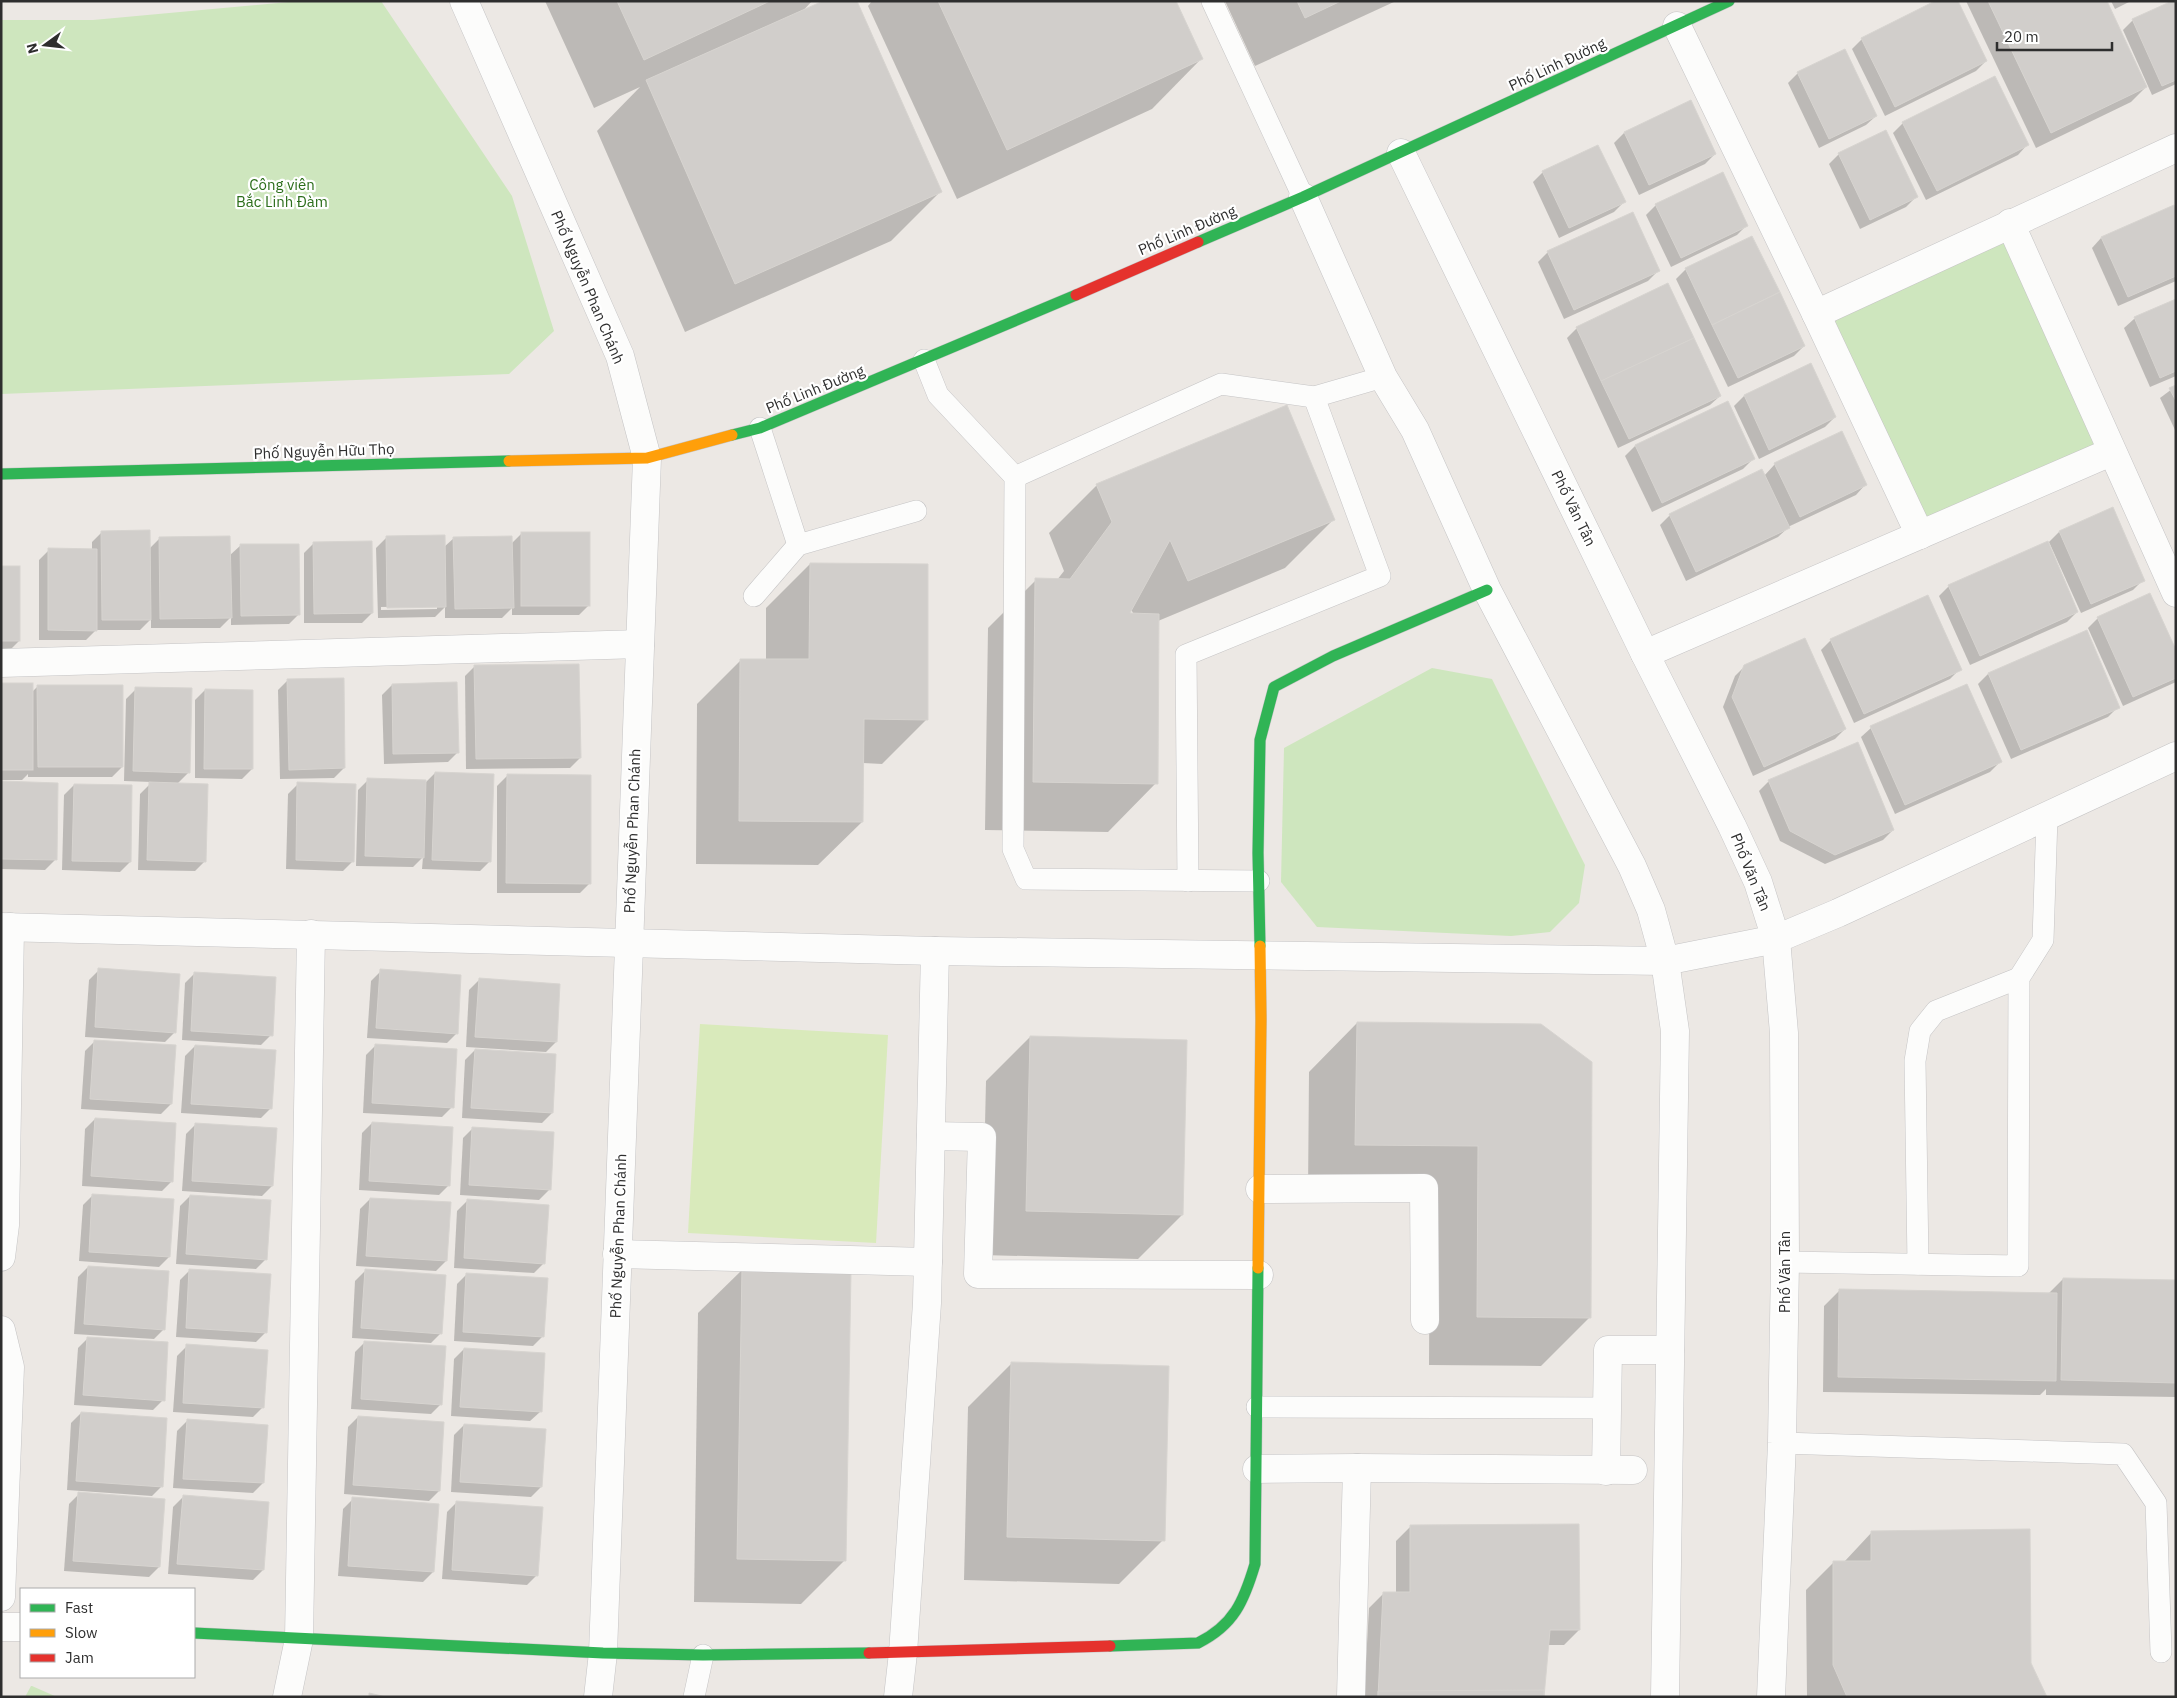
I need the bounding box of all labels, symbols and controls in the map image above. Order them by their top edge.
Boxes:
north arrow [20,20,70,70]
scale bar [1997,20,2112,52]
text: 20 m [2004,27,2039,46]
street label: Phố Linh Đường [1505,33,1609,95]
text: N [22,41,42,56]
park label: Công viên Bắc Linh Đàm [236,175,328,211]
street label: Phố Linh Đường [1135,201,1239,259]
street label: Phố Nguyễn Phan Chánh [547,207,629,367]
street label: Phố Linh Đường [763,361,867,417]
street label: Phố Nguyễn Hữu Thọ [253,439,395,463]
street label: Phố Văn Tân [1547,467,1601,549]
street label: Phố Nguyễn Phan Chánh [620,748,644,914]
street label: Phố Văn Tân [1727,830,1775,914]
street label: Phố Nguyễn Phan Chánh [606,1153,630,1319]
street label: Phố Văn Tân [1775,1231,1794,1313]
legend [20,1588,195,1678]
text: Fast [65,1598,93,1617]
text: Slow [65,1623,98,1642]
text: Jam [65,1648,94,1667]

